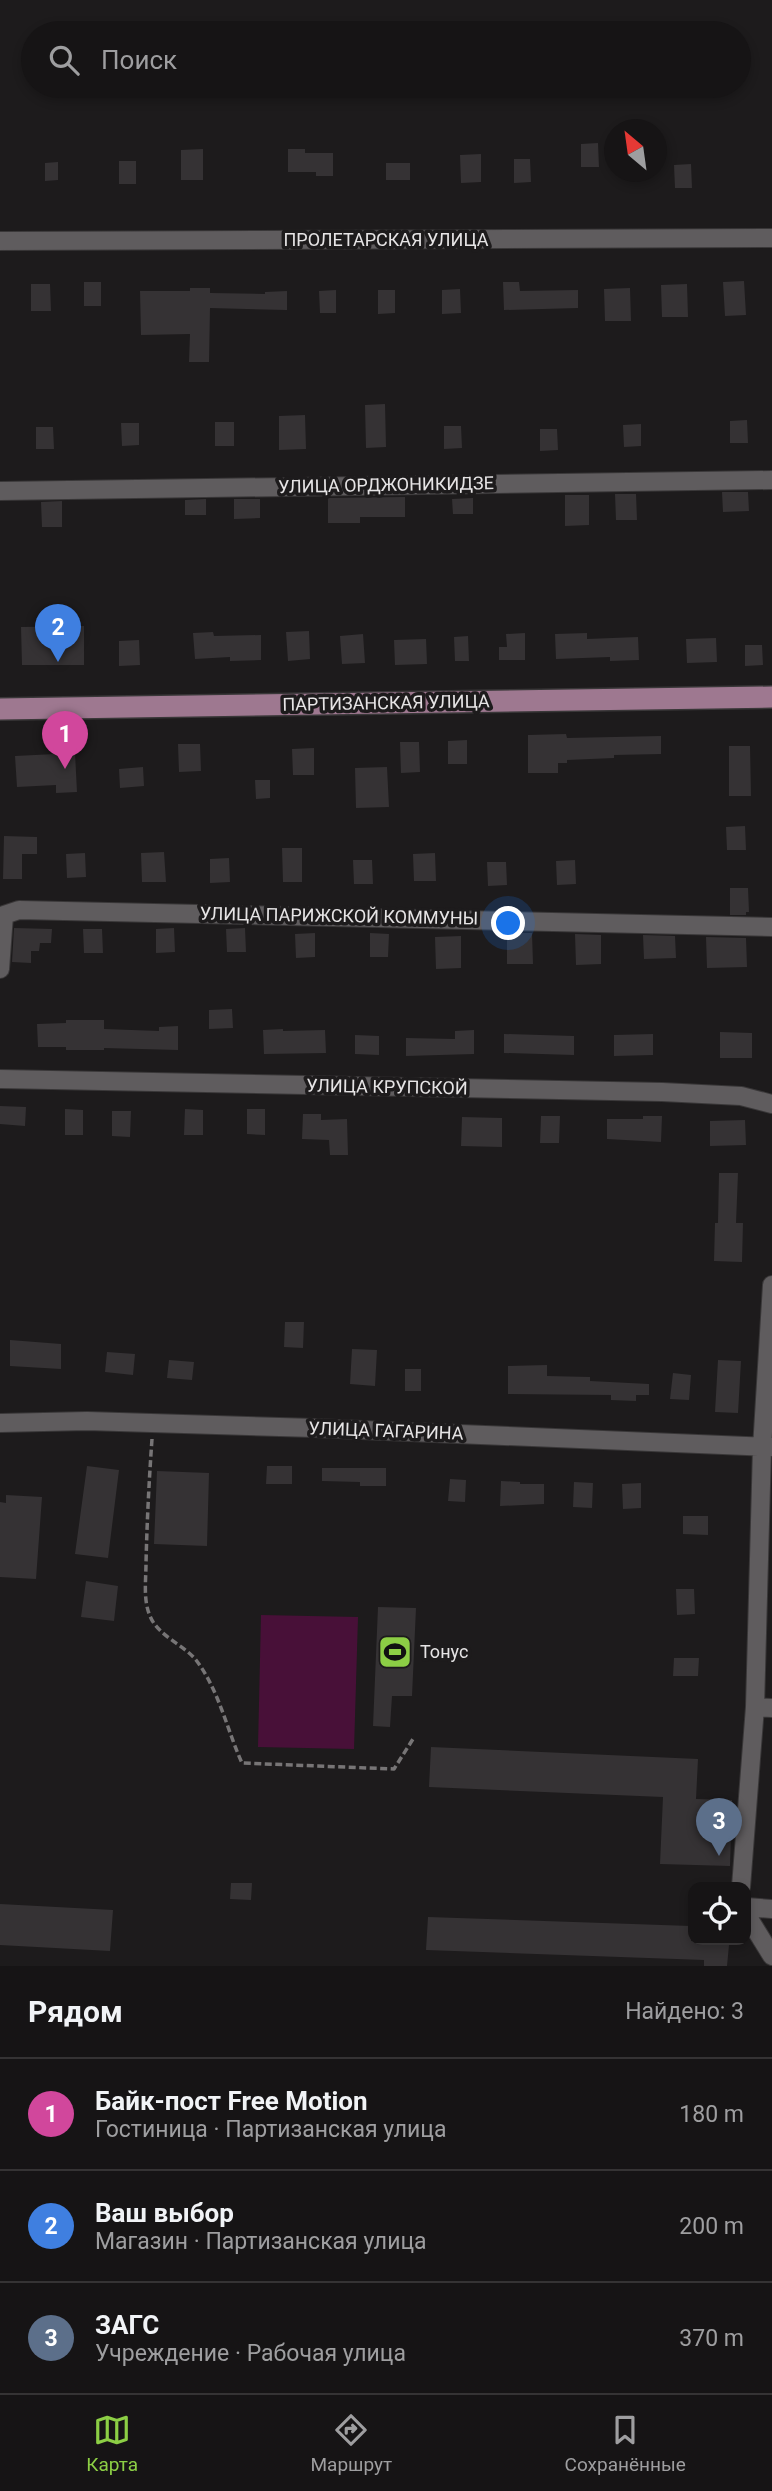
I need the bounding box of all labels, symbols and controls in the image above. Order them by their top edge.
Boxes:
search box [21,21,751,98]
icon: search [45,41,83,79]
text: Поиск [101,45,177,75]
north arrow [604,119,667,182]
street label: ПРОЛЕТАРСКАЯ УЛИЦА [283,229,489,250]
street label: УЛИЦА ОРДЖОНИКИДЗЕ [278,472,494,497]
pin: 2 [35,604,81,662]
street label: ПАРТИЗАНСКАЯ УЛИЦА [282,690,490,715]
pin: 1 [42,711,88,769]
street label: УЛИЦА ПАРИЖСКОЙ КОММУНЫ [200,903,478,928]
your location [491,906,525,940]
street label: УЛИЦА КРУПСКОЙ [306,1075,468,1098]
street label: УЛИЦА ГАГАРИНА [308,1417,464,1444]
sports icon: Тонус [376,1633,414,1671]
place label: Тонус [420,1641,468,1662]
pin: 3 [696,1798,742,1856]
map controls [688,1882,751,1945]
button: locate [688,1882,751,1945]
text: Рядом [28,1994,123,2029]
text: Найдено: 3 [625,1998,744,2025]
text: Байк-пост Free Motion [95,2086,368,2116]
text: 1 [44,2101,58,2128]
text: 180 m [679,2101,744,2128]
text: Гостиница · Партизанская улица [95,2116,446,2143]
text: Ваш выбор [95,2198,234,2228]
text: 2 [44,2213,58,2240]
text: 200 m [679,2213,744,2240]
text: Магазин · Партизанская улица [95,2228,427,2255]
text: ЗАГС [95,2310,159,2340]
text: 3 [44,2325,58,2352]
text: 370 m [679,2325,744,2352]
text: Учреждение · Рабочая улица [95,2340,406,2367]
tab: Карта [86,2411,138,2476]
tab: Маршрут [310,2411,392,2476]
tab: Сохранённые [565,2411,686,2476]

